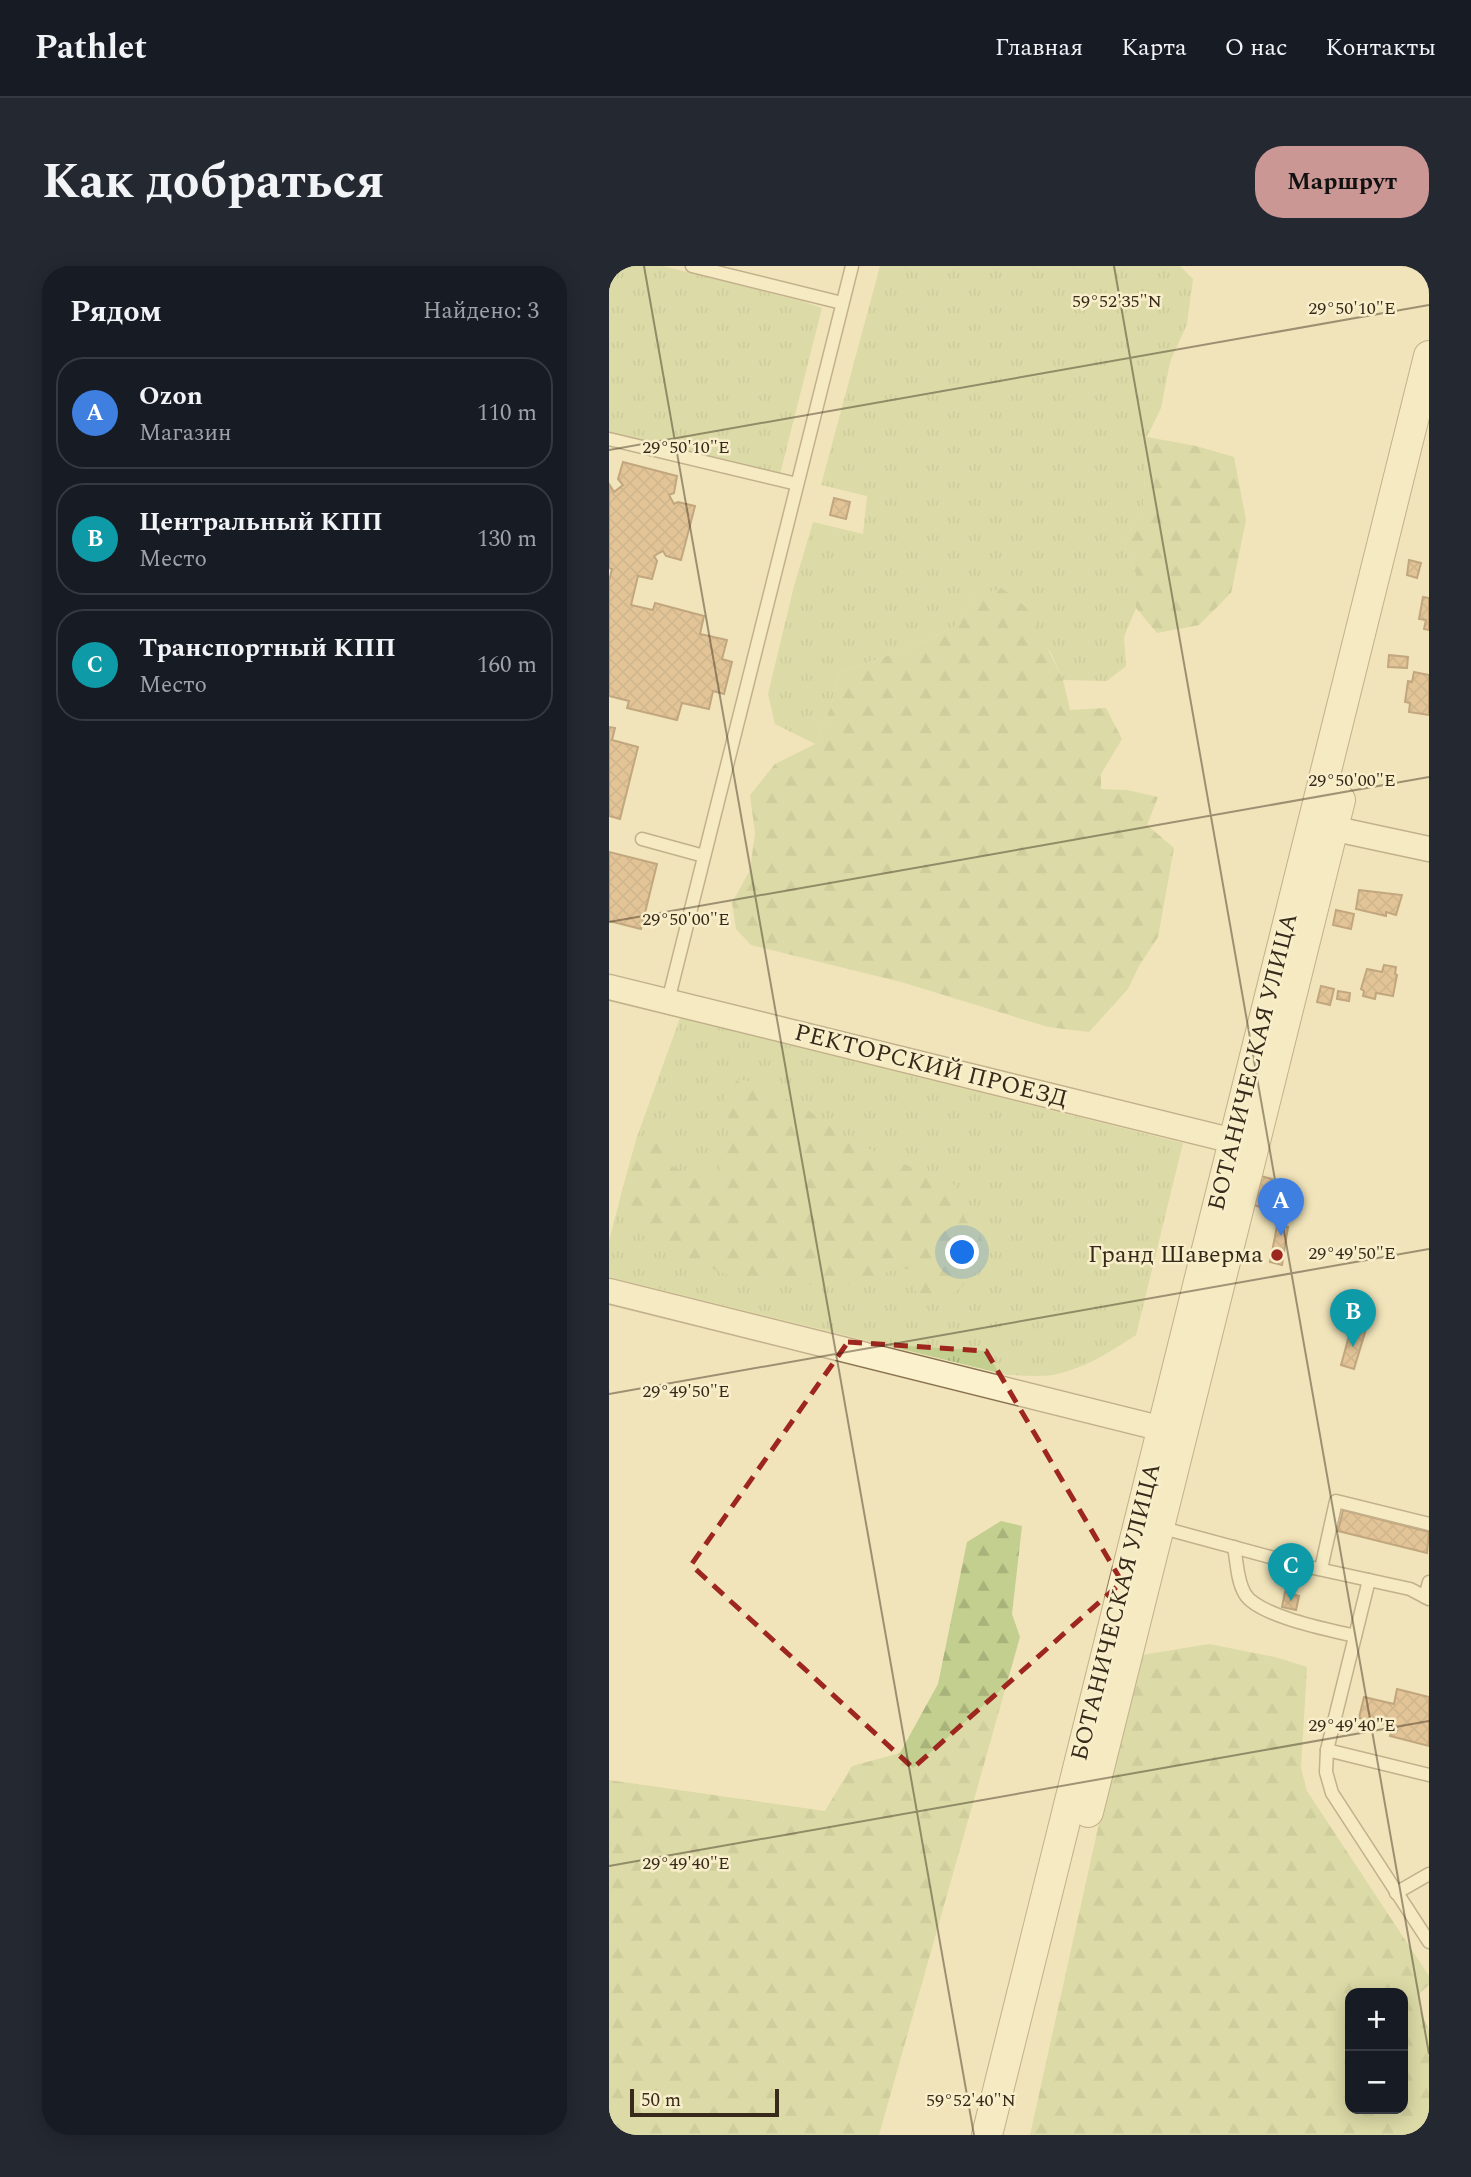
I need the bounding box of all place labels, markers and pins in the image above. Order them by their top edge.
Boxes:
pin: A [1258,1178,1304,1236]
place label: Гранд Шаверма [1088,1237,1263,1273]
marker: Гранд Шаверма [1269,1247,1285,1263]
pin: B [1330,1289,1376,1347]
pin: C [1268,1543,1314,1601]

